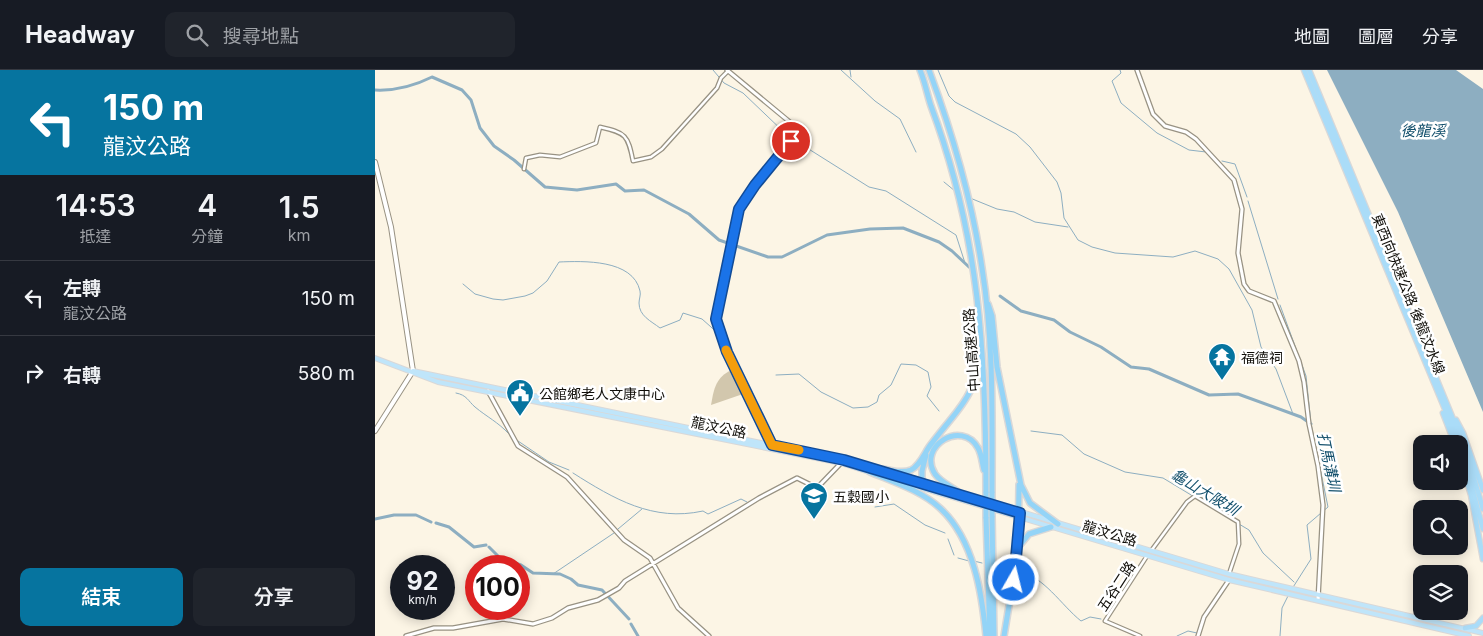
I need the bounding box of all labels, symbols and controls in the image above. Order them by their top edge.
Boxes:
search box [165,12,515,57]
text: Headway [25,20,135,49]
icon: search [183,21,211,49]
text: 搜尋地點 [223,25,299,48]
text: 地圖 [1294,26,1330,47]
text: 圖層 [1358,26,1394,47]
text: 分享 [1422,26,1458,47]
text: 150 m [103,86,204,128]
icon: left [20,90,85,155]
pin [770,120,812,162]
water label: 後龍溪 [1400,121,1447,140]
icon: arrive [777,127,805,155]
text: 龍汶公路 [103,133,191,159]
text: 14:53 [55,187,136,223]
text: 4 [197,187,217,223]
text: 1.5 [279,189,320,225]
street label: 東西向快速公路 後龍汶水線 [1369,211,1449,377]
text: km [288,225,310,245]
text: 抵達 [80,226,112,246]
text: 分鐘 [191,226,223,246]
text: 左轉 [63,277,101,300]
icon: left [20,284,48,312]
text: 150 m [302,287,355,310]
text: 龍汶公路 [63,303,127,323]
street label: 中山高速公路 [960,308,982,392]
temple icon: 福德祠 [1207,342,1237,381]
place label: 福德祠 [1241,349,1283,366]
icon: right [20,359,48,387]
text: 580 m [298,362,355,385]
text: 右轉 [63,364,101,387]
public building icon: 公館鄉老人文康中心 [505,378,535,417]
place label: 公館鄉老人文康中心 [539,385,665,402]
street label: 龍汶公路 [690,413,748,441]
water label: 打馬溝圳 [1313,431,1345,495]
map controls [1413,435,1468,620]
button: sound [1413,435,1468,490]
water label: 龜山大陂圳 [1168,465,1244,520]
school or university icon: 五穀國小 [799,481,829,520]
place label: 五穀國小 [833,488,889,505]
button: search [1413,500,1468,555]
street label: 龍汶公路 [1081,517,1139,549]
position arrow [987,553,1039,605]
speed limit sign: 100 [465,555,530,620]
street label: 五谷二路 [1094,558,1138,614]
button: layers [1413,565,1468,620]
text: 92 [407,566,438,596]
button: 結束 [20,568,183,626]
button: 分享 [193,568,355,626]
text: km/h [408,592,437,607]

